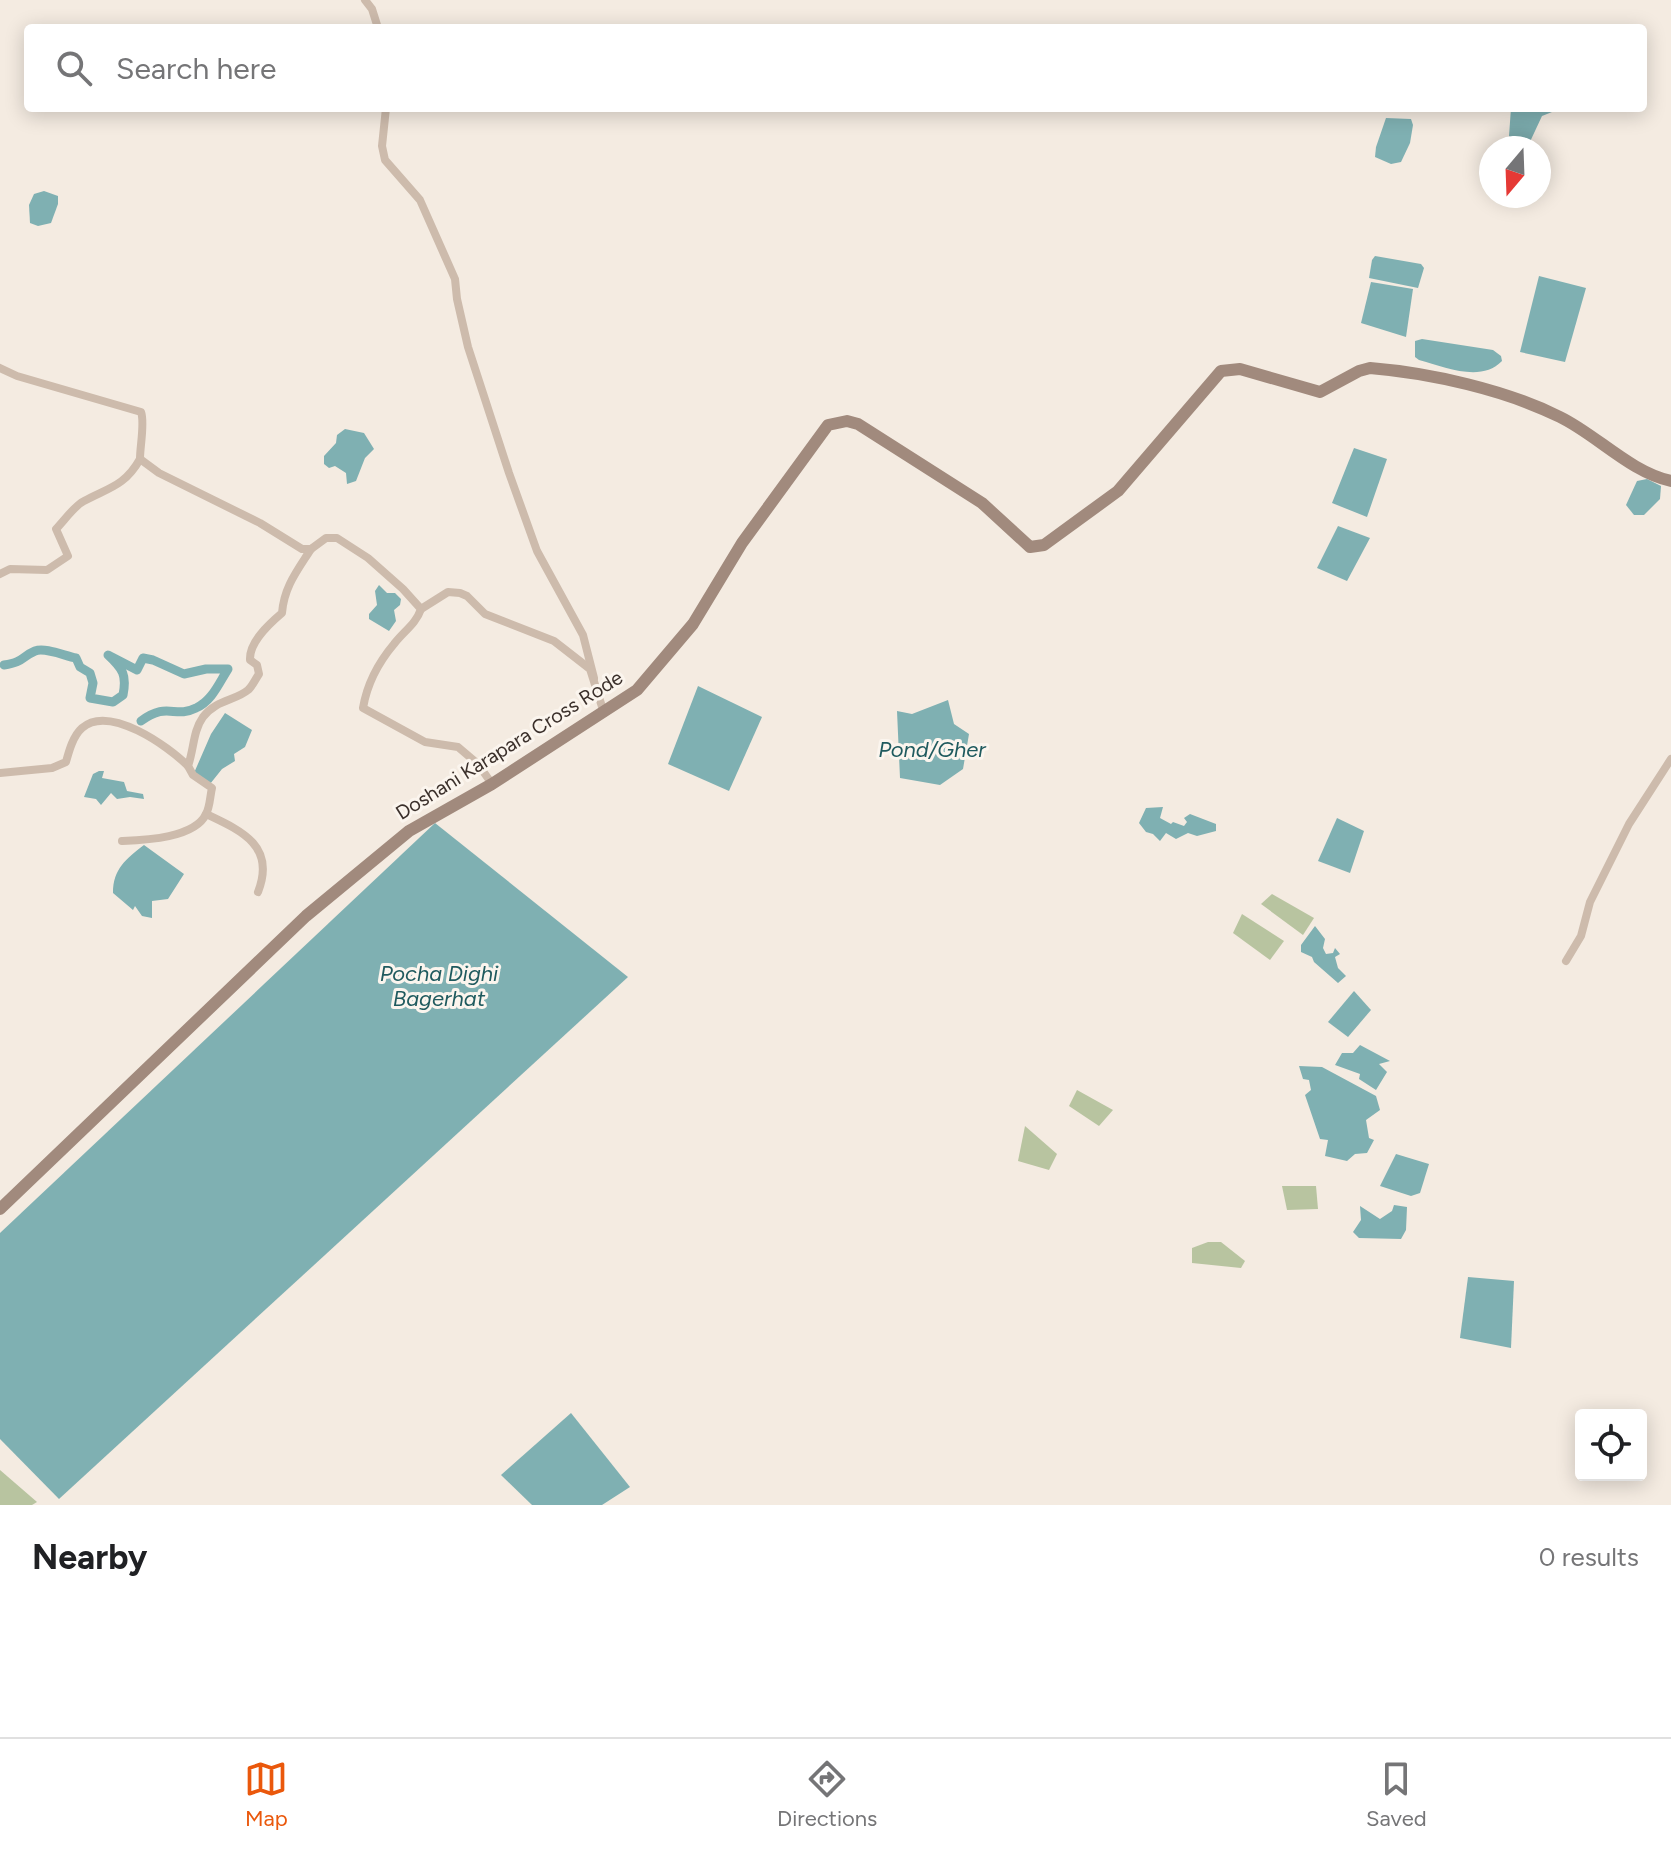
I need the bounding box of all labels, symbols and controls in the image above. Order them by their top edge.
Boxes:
search box [24,24,1647,112]
icon: search [52,46,96,90]
text: Search here [116,50,276,87]
north arrow [1479,136,1551,208]
street label: Doshani Karapara Cross Rode [391,665,627,825]
water label: Pond/Gher [878,736,987,763]
water label: Pocha Dighi Bagerhat [380,960,499,1012]
map controls [1575,1409,1647,1481]
button: locate [1575,1409,1647,1481]
text: Nearby [32,1537,147,1578]
text: 0 results [1539,1541,1639,1573]
tab: Map [244,1757,288,1832]
tab: Directions [777,1757,877,1832]
tab: Saved [1366,1757,1427,1832]

